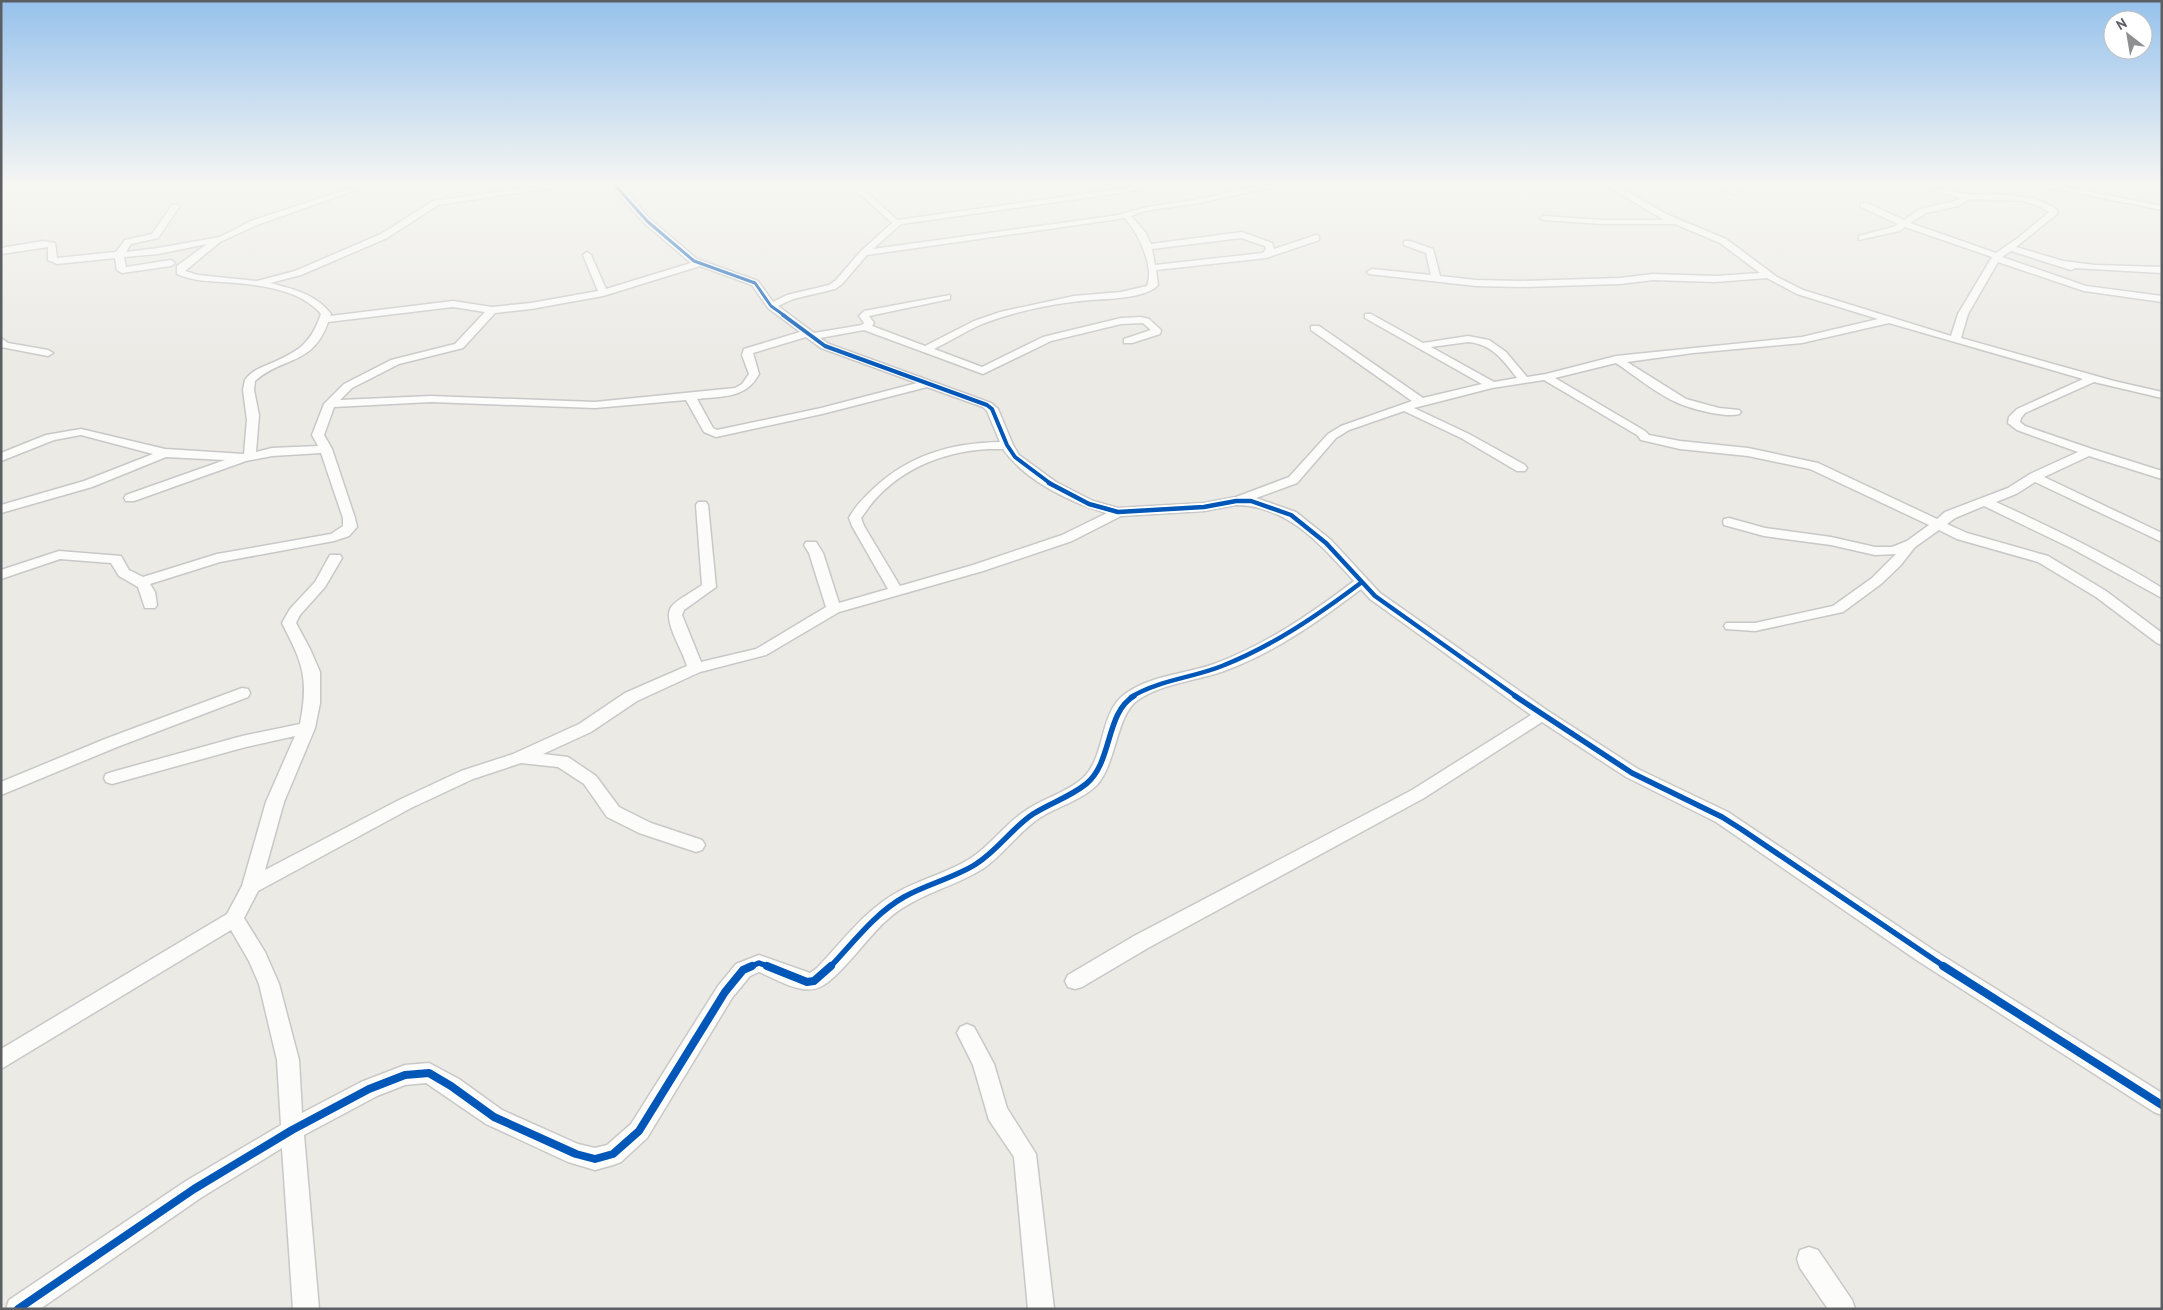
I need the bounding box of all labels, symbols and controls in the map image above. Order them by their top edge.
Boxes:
north arrow [2103,10,2153,60]
text: N [2113,14,2130,34]

